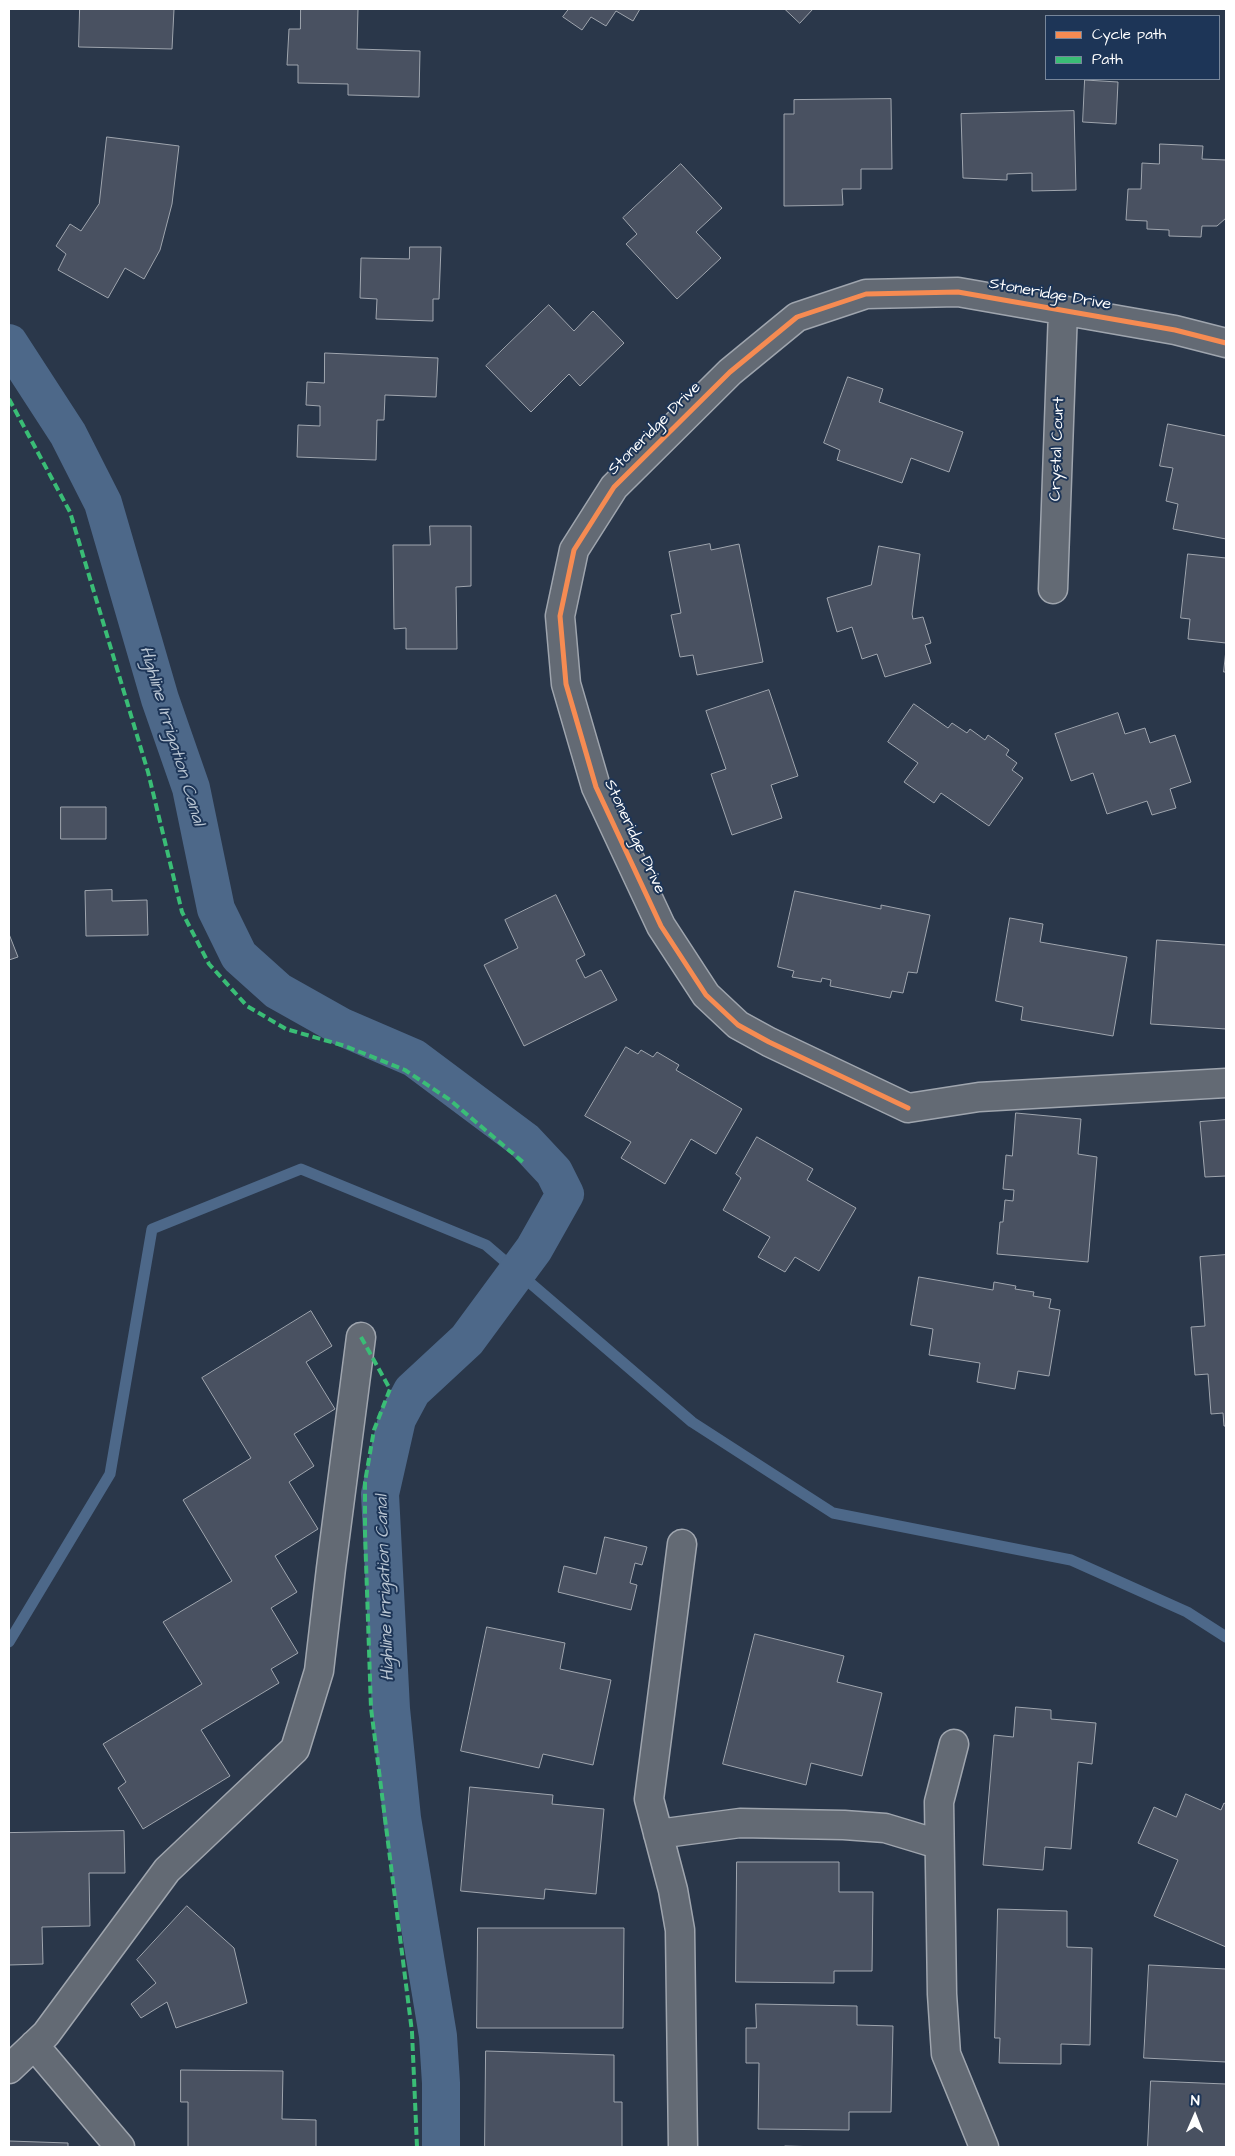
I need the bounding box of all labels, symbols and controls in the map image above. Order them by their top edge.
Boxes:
legend [1045,15,1220,80]
text: Cycle path [1092,24,1166,45]
text: Path [1092,49,1123,70]
street label: Stoneridge Drive [987,275,1113,315]
street label: Stoneridge Drive [604,378,706,480]
street label: Crystal Court [1047,397,1069,501]
water label: Highline Irrigation Canal [133,644,209,828]
street label: Stoneridge Drive [599,777,669,897]
water label: Highline Irrigation Canal [372,1495,400,1681]
north arrow [1170,2091,1220,2141]
text: N [1191,2091,1200,2111]

